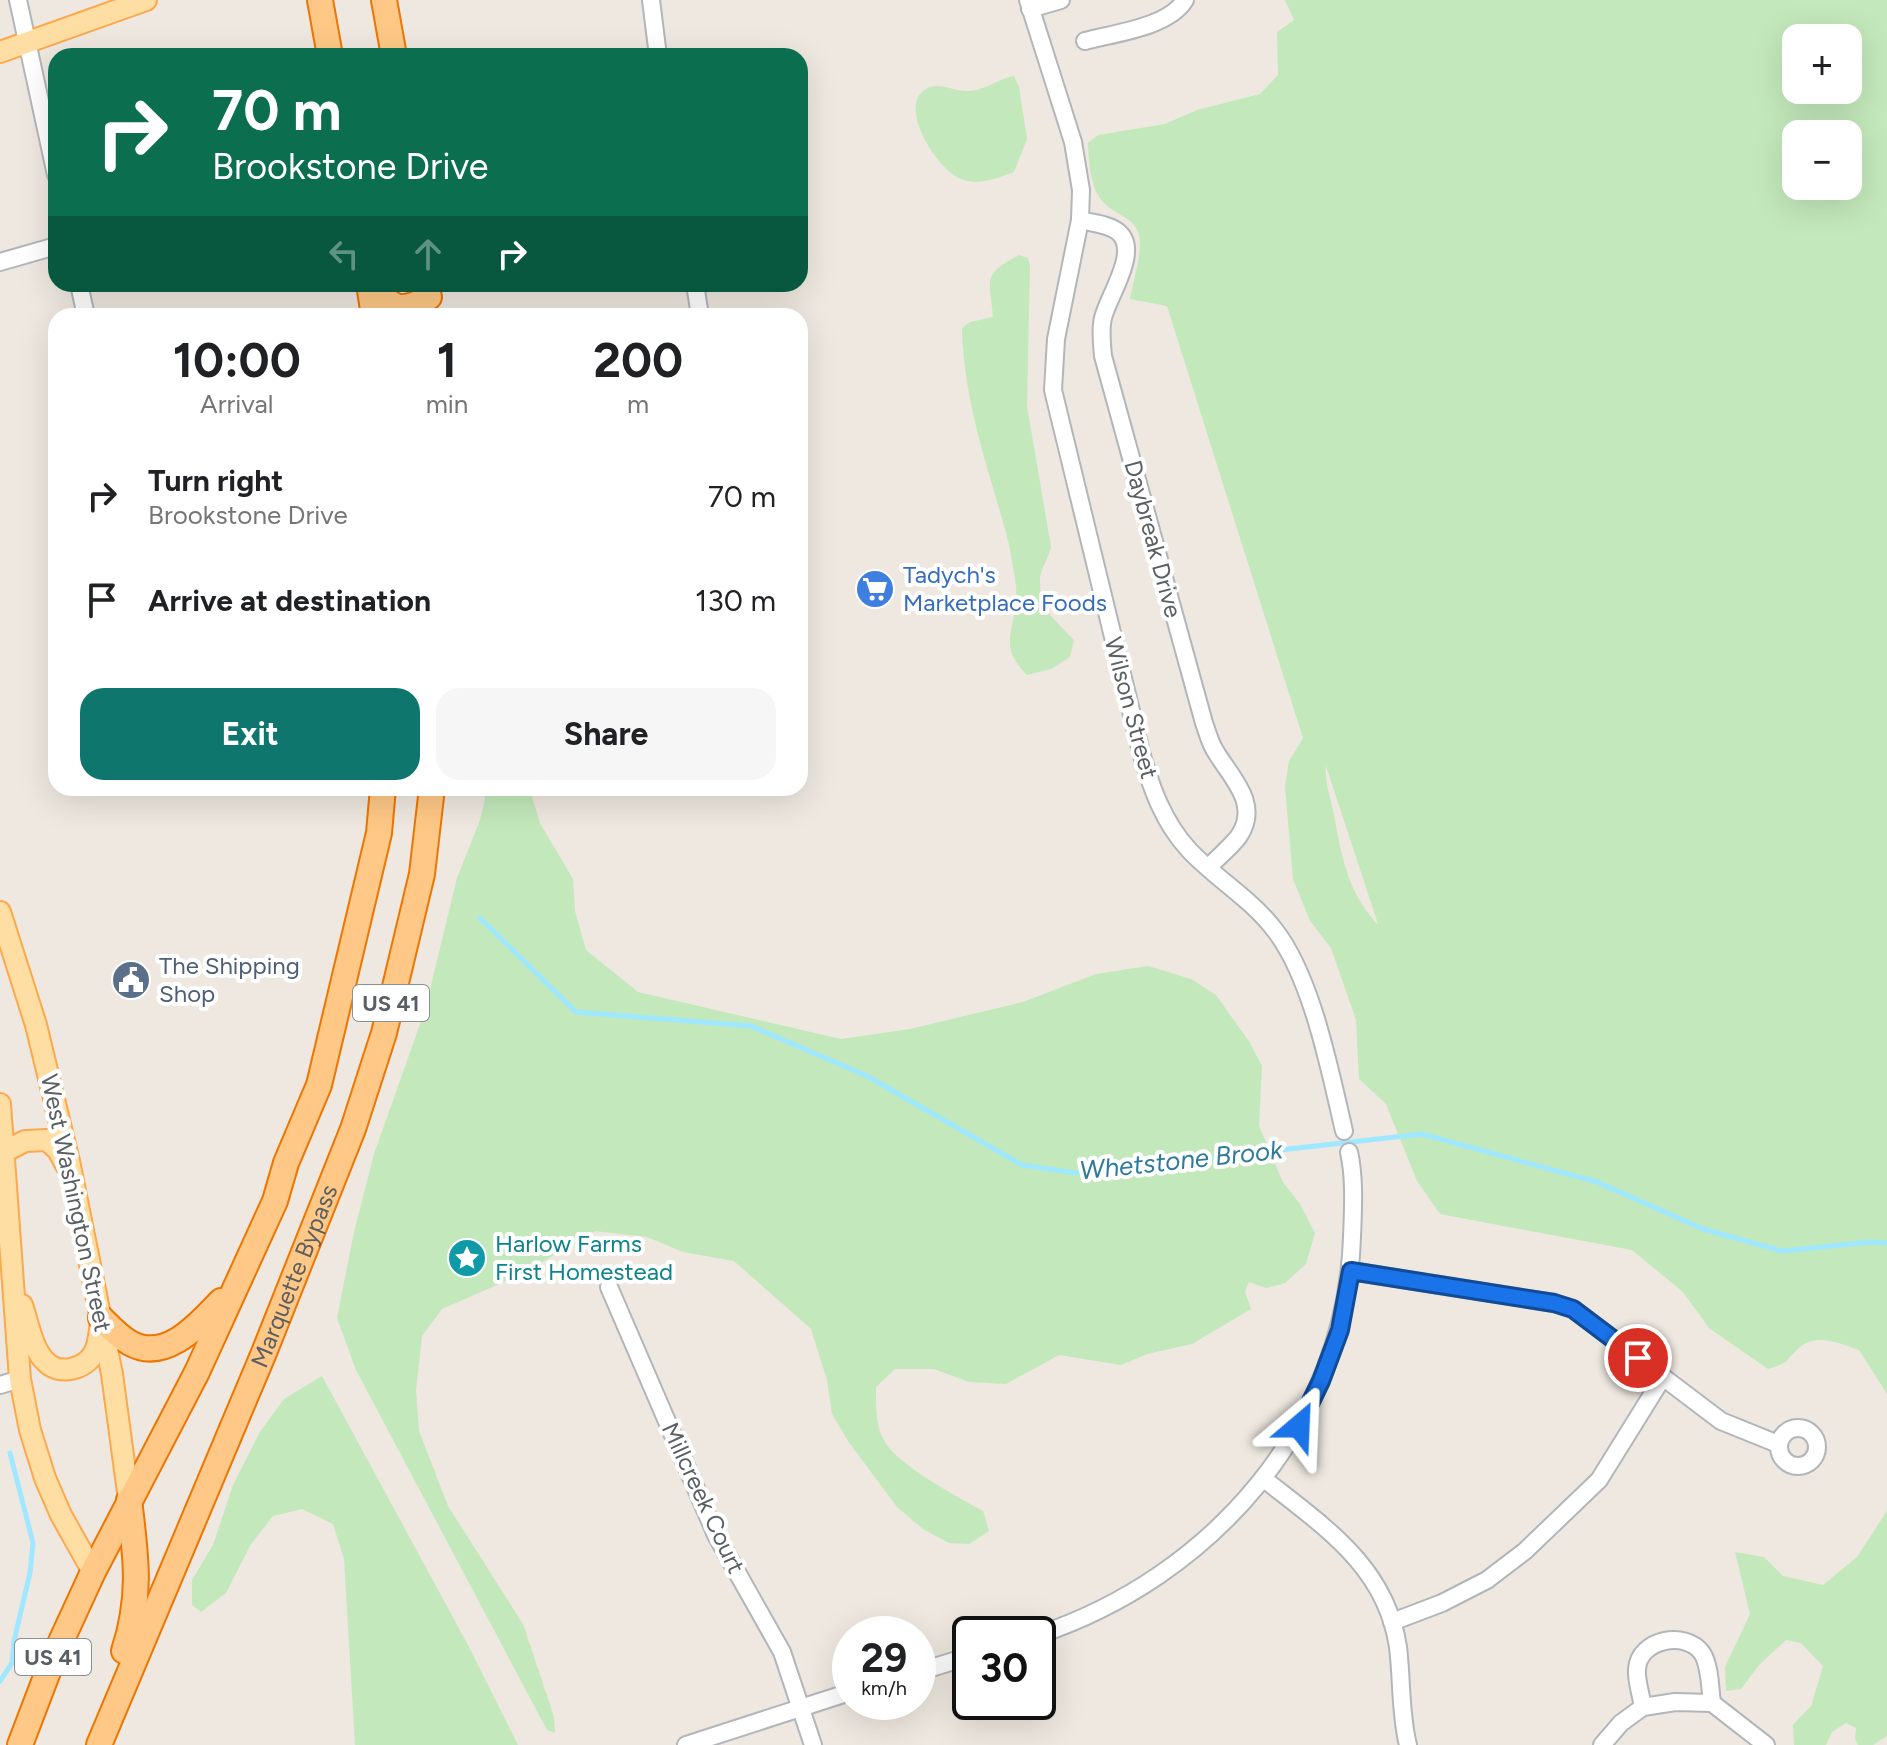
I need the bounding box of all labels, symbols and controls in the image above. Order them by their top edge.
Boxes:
map controls [1782,24,1862,200]
button: + [1782,24,1862,104]
text: 70 m [212,77,342,144]
icon: right [80,80,184,184]
button: − [1782,120,1862,200]
text: Brookstone Drive [212,145,488,188]
icon: left [322,232,366,276]
icon: ahead [406,232,450,276]
icon: right [490,232,534,276]
text: 10:00 [173,331,301,389]
text: 1 [437,331,457,389]
text: 200 [593,331,683,389]
text: Arrival [200,388,274,420]
text: min [426,388,468,420]
text: m [627,388,649,420]
street label: Daybreak Drive [1119,457,1188,621]
text: Turn right [148,462,283,499]
icon: right [80,474,124,518]
text: 70 m [708,478,776,515]
text: Brookstone Drive [148,499,348,531]
place label: Tadych's Marketplace Foods [903,560,1107,617]
supermarket icon: Tadych's Marketplace Foods [854,568,896,610]
icon: arrive [80,578,124,622]
text: Arrive at destination [148,582,431,619]
text: 130 m [695,582,776,619]
street label: Wilson Street [1099,634,1164,782]
button: Exit [80,688,420,780]
button: Share [436,688,776,780]
place label: The Shipping Shop [159,951,300,1008]
public building icon: The Shipping Shop [110,959,152,1001]
road number: US 41 [353,985,429,1021]
street label: West Washington Street [35,1071,118,1334]
water label: Whetstone Brook [1078,1133,1285,1187]
street label: Marquette Bypass [244,1180,343,1372]
place label: Harlow Farms First Homestead [495,1229,673,1286]
place icon: Harlow Farms First Homestead [446,1237,488,1279]
pin [1604,1324,1672,1392]
icon: arrive [1616,1336,1660,1380]
position arrow [1257,1384,1341,1468]
street label: Millcreek Court [656,1418,751,1578]
speed limit sign: 30 [952,1616,1056,1720]
text: 29 [861,1634,907,1682]
road number: US 41 [15,1639,91,1675]
text: km/h [861,1676,907,1700]

